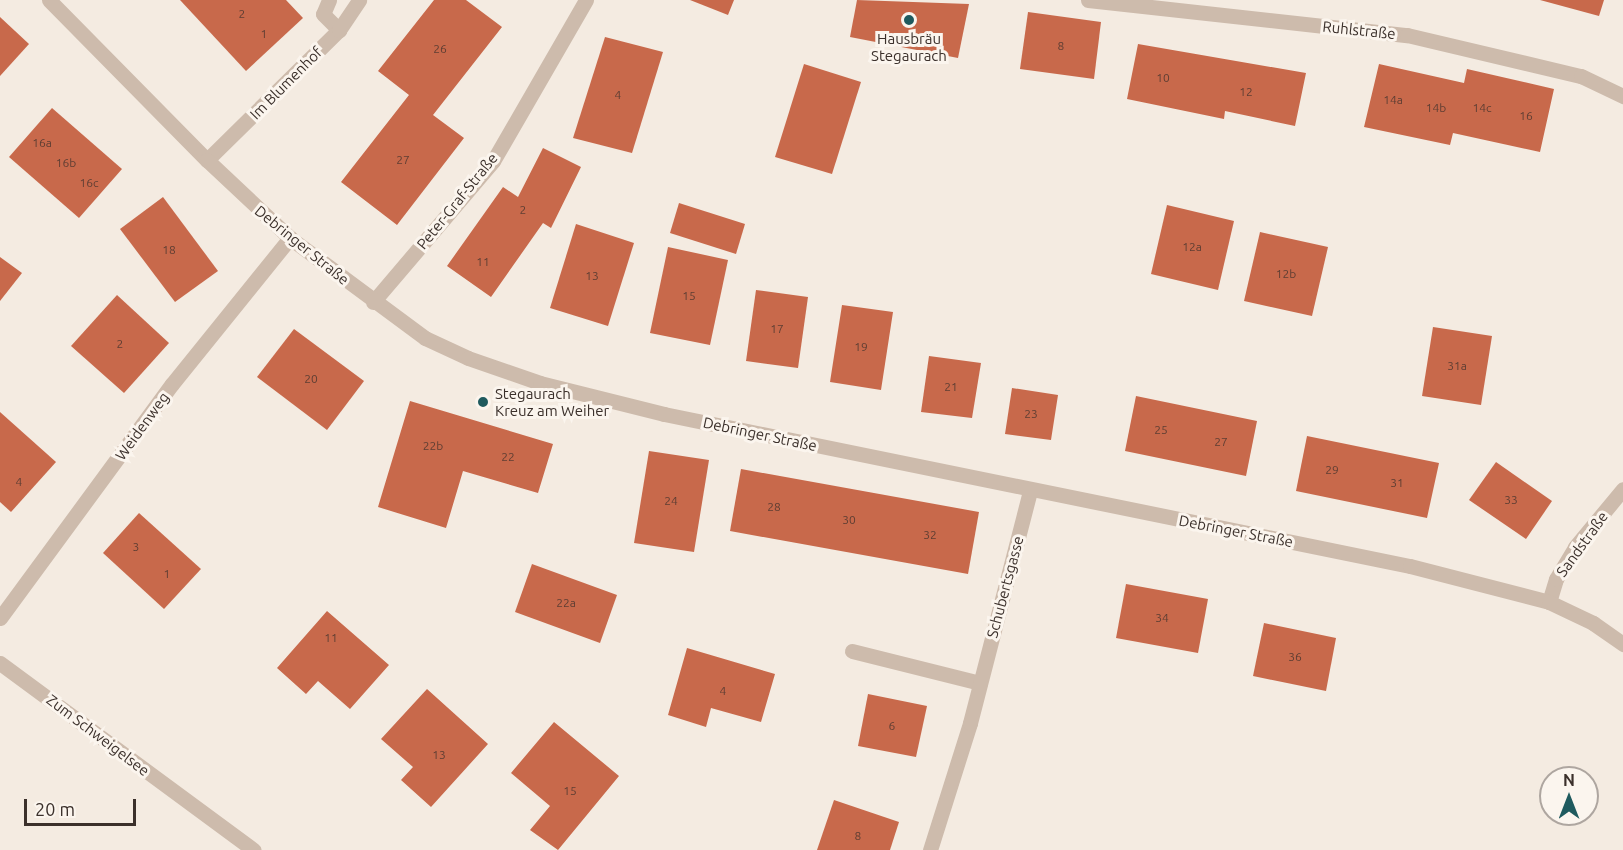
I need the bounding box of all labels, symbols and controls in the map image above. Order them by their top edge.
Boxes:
house number: 2 [239,7,245,21]
marker: Hausbräu Stegaurach [902,13,916,27]
street label: Ruhlstraße [1322,17,1396,43]
house number: 1 [261,27,267,41]
place label: Hausbräu Stegaurach [871,29,947,64]
house number: 8 [1058,39,1064,53]
house number: 26 [433,42,447,56]
street label: Im Blumenhof [246,43,326,123]
house number: 10 [1156,71,1170,85]
house number: 12 [1239,85,1253,99]
house number: 4 [615,88,621,102]
house number: 14a [1383,93,1403,107]
house number: 14b [1426,101,1446,115]
house number: 14c [1472,101,1492,115]
house number: 16 [1519,109,1533,123]
house number: 16a [32,136,52,150]
street label: Peter-Graf-Straße [413,149,501,253]
house number: 27 [396,153,410,167]
house number: 16b [56,156,76,170]
house number: 16c [79,176,99,190]
street label: Debringer Straße [251,201,353,289]
house number: 2 [520,203,526,217]
house number: 12a [1182,240,1202,254]
house number: 18 [162,243,176,257]
house number: 11 [476,255,490,269]
house number: 12b [1276,267,1296,281]
house number: 13 [585,269,599,283]
house number: 15 [682,289,696,303]
house number: 17 [770,322,784,336]
house number: 2 [117,337,123,351]
house number: 19 [854,340,868,354]
house number: 31a [1447,359,1467,373]
house number: 20 [304,372,318,386]
house number: 21 [944,380,958,394]
place label: Stegaurach Kreuz am Weiher [495,384,609,419]
street label: Weidenweg [111,388,173,464]
marker: Stegaurach Kreuz am Weiher [476,395,490,409]
house number: 23 [1024,407,1038,421]
street label: Debringer Straße [701,413,819,455]
house number: 25 [1154,423,1168,437]
house number: 27 [1214,435,1228,449]
house number: 22b [423,439,443,453]
house number: 22 [501,450,515,464]
house number: 29 [1325,463,1339,477]
house number: 4 [16,475,22,489]
house number: 31 [1390,476,1404,490]
house number: 33 [1504,493,1518,507]
house number: 24 [664,494,678,508]
house number: 28 [767,500,781,514]
street label: Sandstraße [1552,508,1612,580]
street label: Debringer Straße [1177,511,1295,551]
house number: 30 [842,513,856,527]
house number: 32 [923,528,937,542]
street label: Schubertsgasse [983,534,1027,640]
house number: 3 [133,540,139,554]
house number: 1 [164,567,170,581]
house number: 22a [556,596,576,610]
house number: 34 [1155,611,1169,625]
house number: 11 [324,631,338,645]
house number: 36 [1288,650,1302,664]
house number: 4 [720,684,726,698]
street label: Zum Schweigelsee [43,690,153,780]
house number: 6 [889,719,895,733]
house number: 13 [432,748,446,762]
north arrow [1539,766,1599,826]
text: N [1563,771,1575,789]
house number: 15 [563,784,577,798]
scale bar [27,787,140,825]
text: 20 m [35,799,75,819]
house number: 8 [855,829,861,843]

